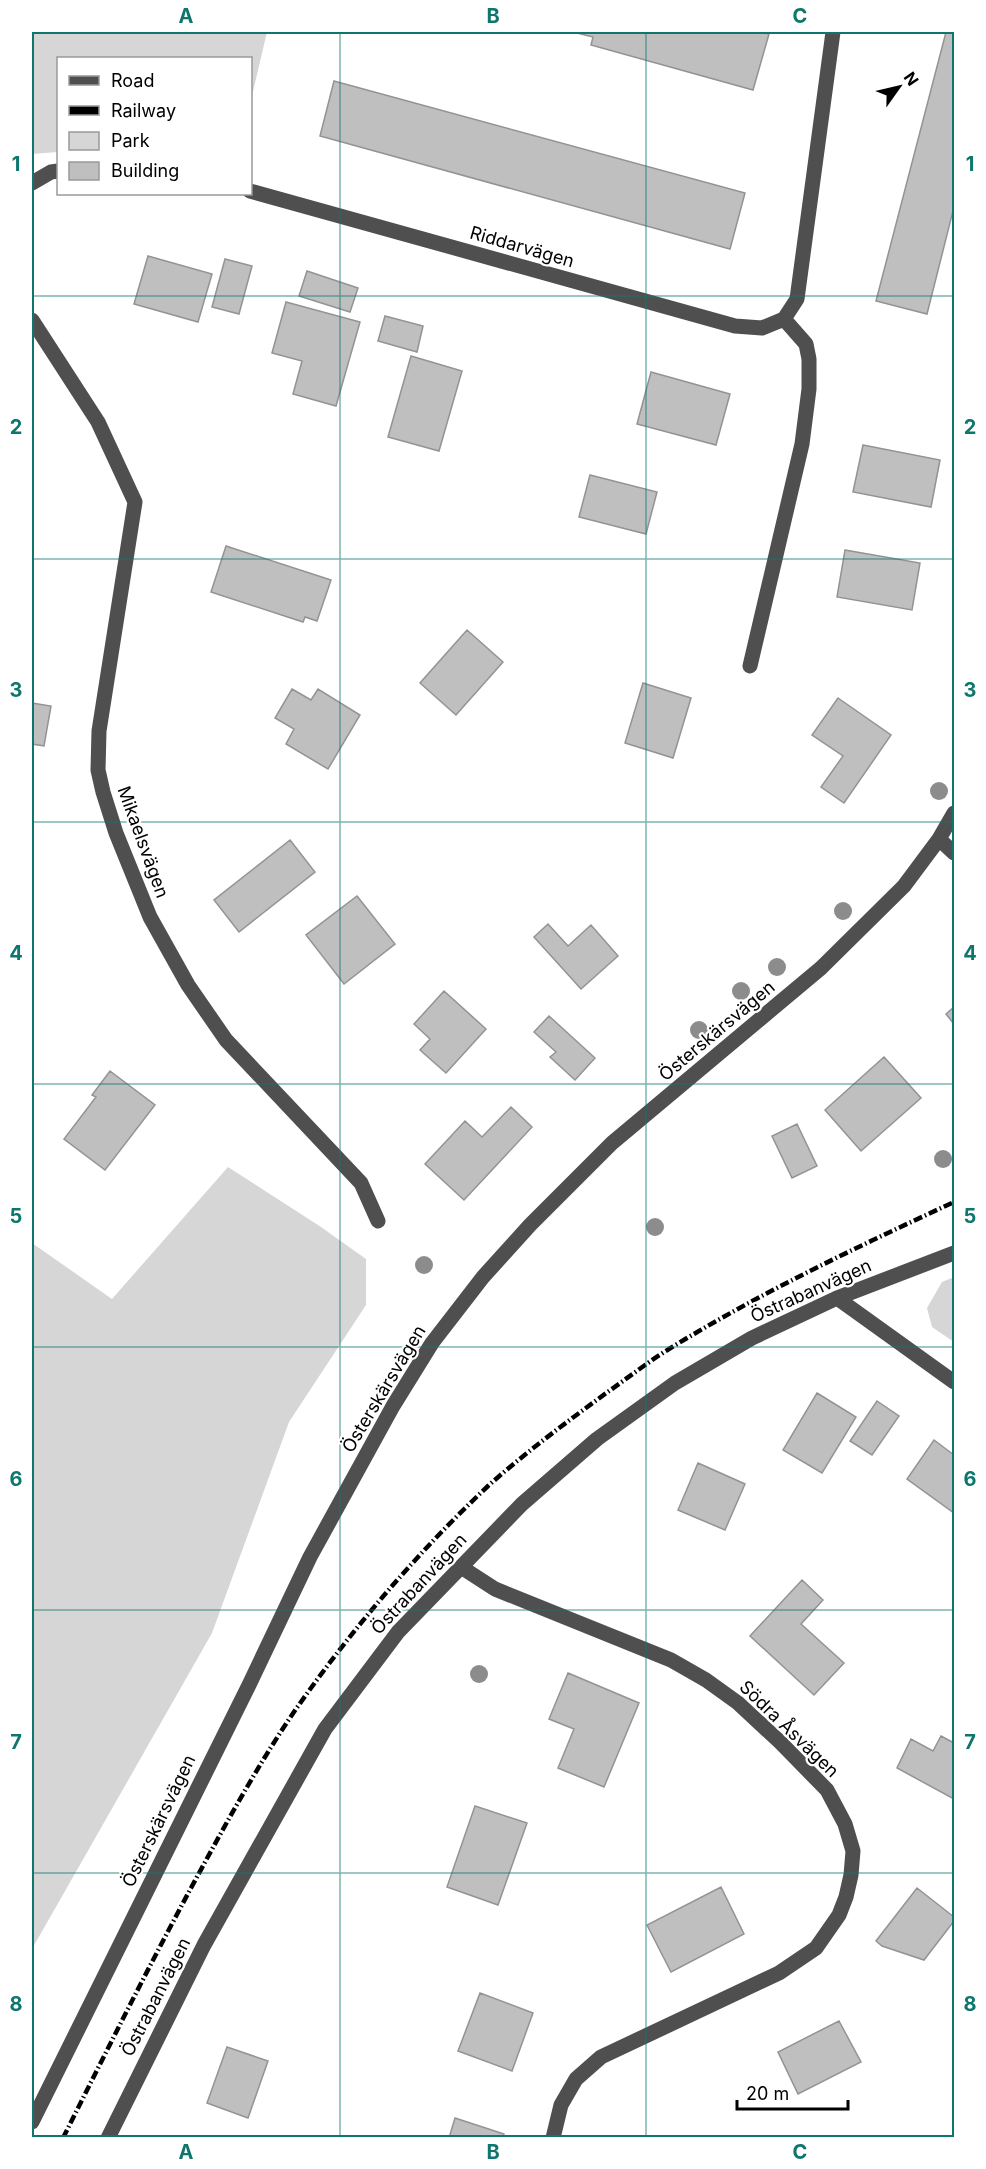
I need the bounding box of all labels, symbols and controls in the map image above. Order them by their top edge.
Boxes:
text: A [179,4,194,28]
text: B [486,4,500,28]
text: C [793,4,807,28]
legend [57,57,252,195]
north arrow [869,57,929,117]
text: N [900,68,923,89]
text: Road [111,70,154,91]
text: Railway [111,100,176,121]
text: Park [111,130,150,151]
text: 1 [12,152,20,176]
text: 1 [966,152,974,176]
text: Building [111,160,179,181]
street label: Riddarvägen [468,222,577,271]
text: 2 [10,415,22,439]
text: 2 [964,415,976,439]
text: 3 [10,678,22,702]
text: 3 [964,678,976,702]
street label: Mikaelsvägen [114,783,173,901]
text: 4 [9,941,23,965]
text: 4 [963,941,977,965]
street label: Österskärsvägen [654,975,779,1085]
text: 5 [10,1204,22,1228]
text: 5 [964,1204,976,1228]
street label: Östrabanvägen [747,1254,874,1327]
street label: Österskärsvägen [337,1321,430,1456]
text: 6 [10,1467,23,1491]
text: 6 [964,1467,977,1491]
street label: Östrabanvägen [366,1528,471,1638]
street label: Södra Åsvägen [735,1675,845,1781]
text: 7 [10,1730,22,1754]
text: 7 [964,1730,976,1754]
street label: Österskärsvägen [117,1751,200,1890]
street label: Östrabanvägen [116,1934,194,2059]
text: 8 [9,1992,23,2016]
text: 8 [963,1992,977,2016]
scale bar [737,2073,848,2111]
text: 20 m [746,2083,789,2104]
text: A [179,2140,194,2164]
text: B [486,2140,500,2164]
text: C [793,2140,807,2164]

